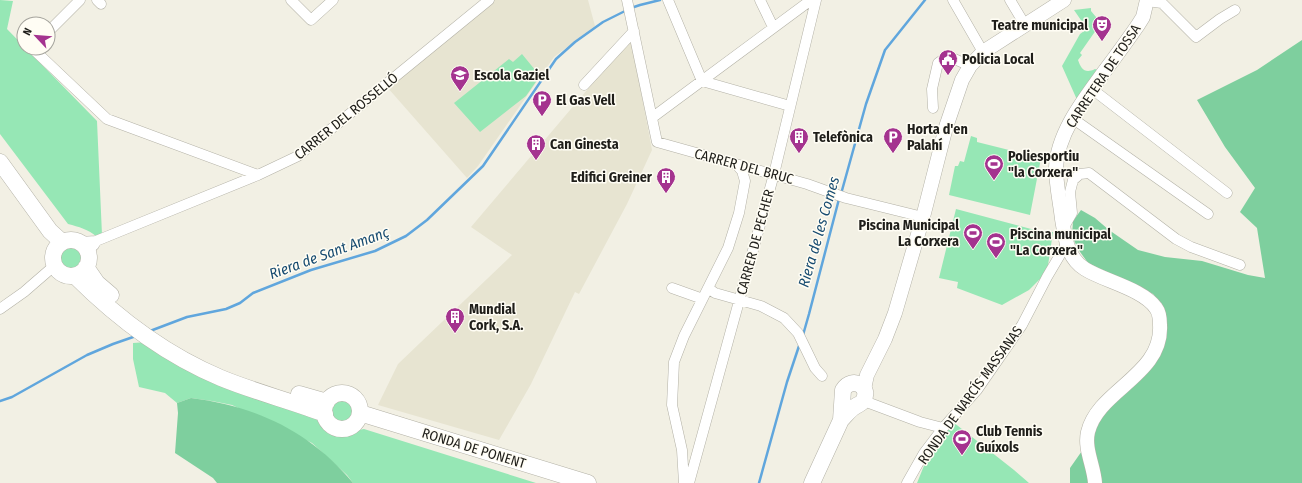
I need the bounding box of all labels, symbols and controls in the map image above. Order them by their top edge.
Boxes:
theatre icon: Teatre municipal [1091,14,1113,42]
north arrow [16,16,56,56]
place label: Teatre municipal [992,17,1088,34]
street label: CARRETERA DE TOSSA [1062,21,1145,131]
text: N [20,26,35,38]
public building icon: Policia Local [937,48,959,76]
place label: Policia Local [962,51,1034,68]
school or university icon: Escola Gaziel [449,64,471,92]
place label: Escola Gaziel [474,67,549,84]
street label: CARRER DEL ROSSELLÓ [290,68,402,163]
parking icon: El Gas Vell [531,89,553,117]
place label: El Gas Vell [556,92,615,109]
place label: Horta d'en Palahí [907,121,968,154]
building icon: Telefònica [788,126,810,154]
parking icon: Horta d'en Palahí [882,126,904,154]
place label: Telefònica [813,129,873,146]
building icon: Can Ginesta [525,133,547,161]
place label: Can Ginesta [550,136,619,153]
street label: CARRER DEL BRUC [692,145,795,188]
place label: Poliesportiu "la Corxera" [1008,148,1079,181]
sports icon: Poliesportiu "la Corxera" [983,153,1005,181]
building icon: Edifici Greiner [655,166,677,194]
place label: Edifici Greiner [571,169,653,186]
water label: Riera de les Comes [795,174,844,289]
street label: CARRER DE PECHER [733,187,778,297]
place label: Piscina Municipal La Corxera [859,217,959,250]
sports icon: Piscina Municipal La Corxera [962,222,984,250]
water label: Riera de Sant Amanç [267,223,392,283]
place label: Piscina municipal "La Corxera" [1010,226,1111,259]
sports icon: Piscina municipal "La Corxera" [985,231,1007,259]
place label: Mundial Cork, S.A. [469,301,523,334]
building icon: Mundial Cork, S.A. [444,306,466,334]
street label: RONDA DE NARCÍS MASSANAS [914,322,1026,468]
place label: Club Tennis Guíxols [976,423,1042,456]
street label: RONDA DE PONENT [420,425,528,472]
sports icon: Club Tennis Guíxols [951,428,973,456]

